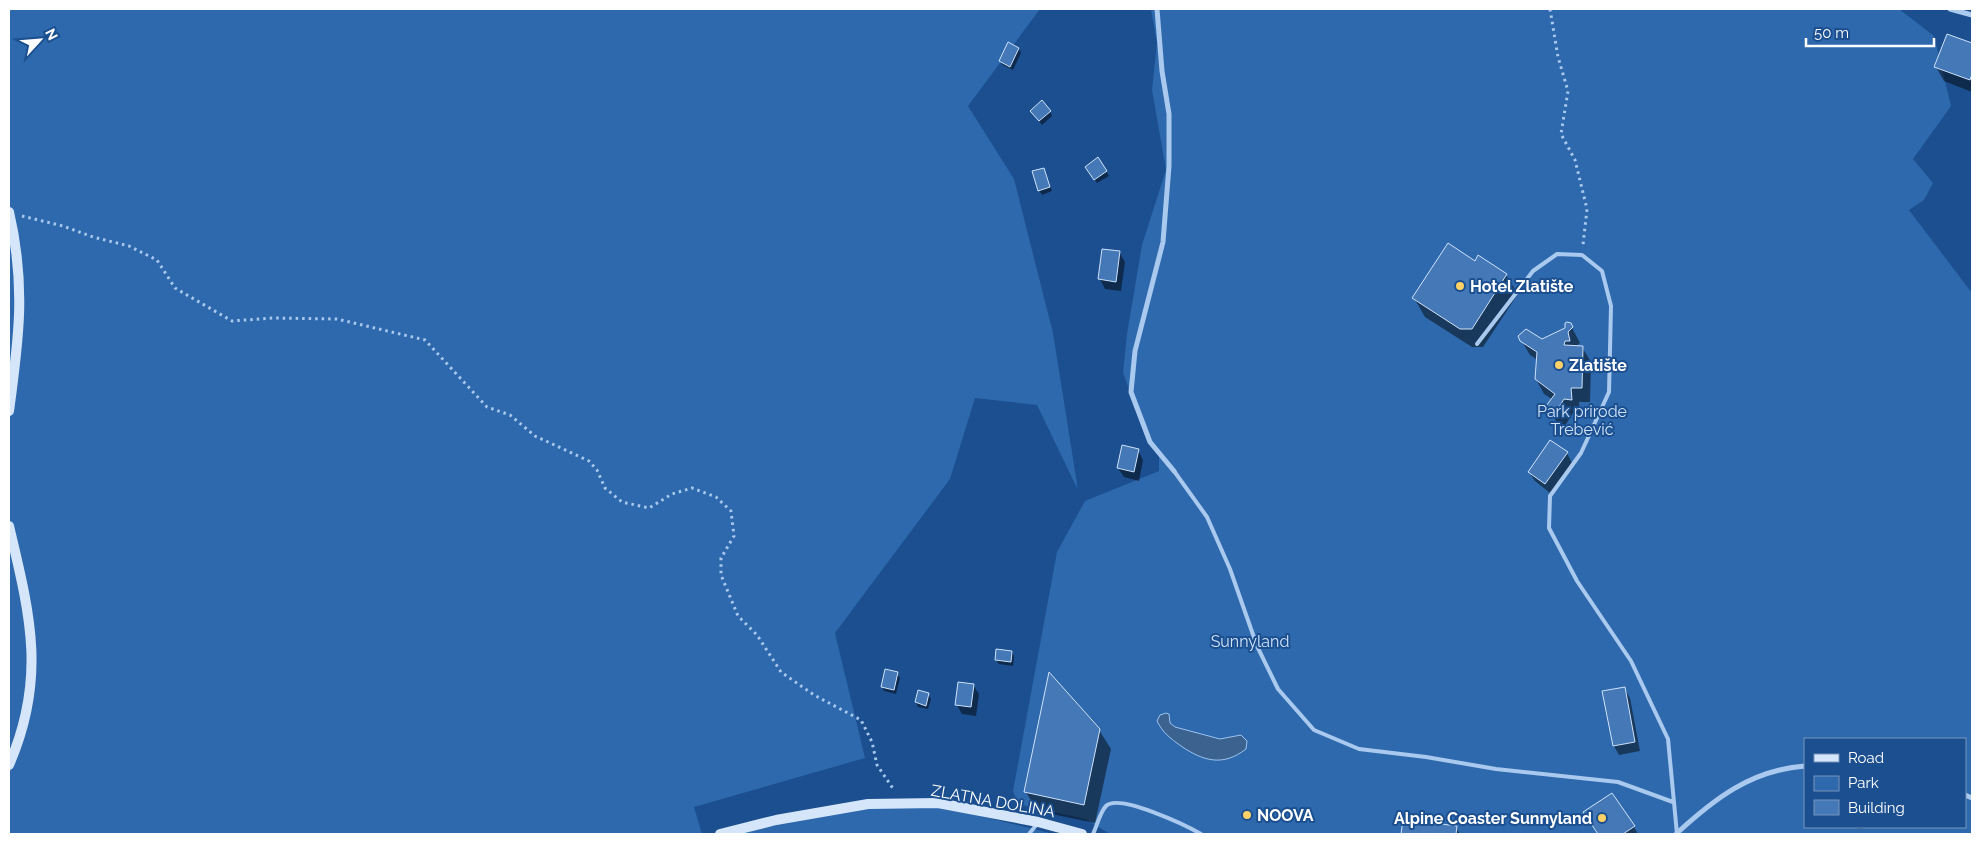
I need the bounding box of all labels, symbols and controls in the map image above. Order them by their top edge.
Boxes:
north arrow [15,15,65,65]
scale bar [1806,15,1934,47]
text: 50 m [1814,24,1849,42]
text: N [42,26,61,43]
place label: Hotel Zlatište [1470,277,1574,296]
marker: Hotel Zlatište [1454,280,1466,292]
place label: Zlatište [1569,356,1627,375]
marker: Zlatište [1553,359,1565,371]
park label: Park prirode Trebević [1537,402,1627,439]
park label: Sunnyland [1211,632,1289,651]
legend [1804,738,1966,828]
text: Road [1848,749,1884,767]
text: Park [1848,774,1879,792]
street label: ZLATNA DOLINA [930,781,1057,821]
text: Building [1848,799,1905,817]
place label: NOOVA [1257,806,1314,825]
marker: NOOVA [1241,809,1253,821]
place label: Alpine Coaster Sunnyland [1394,809,1592,828]
marker: Alpine Coaster Sunnyland [1596,812,1608,824]

